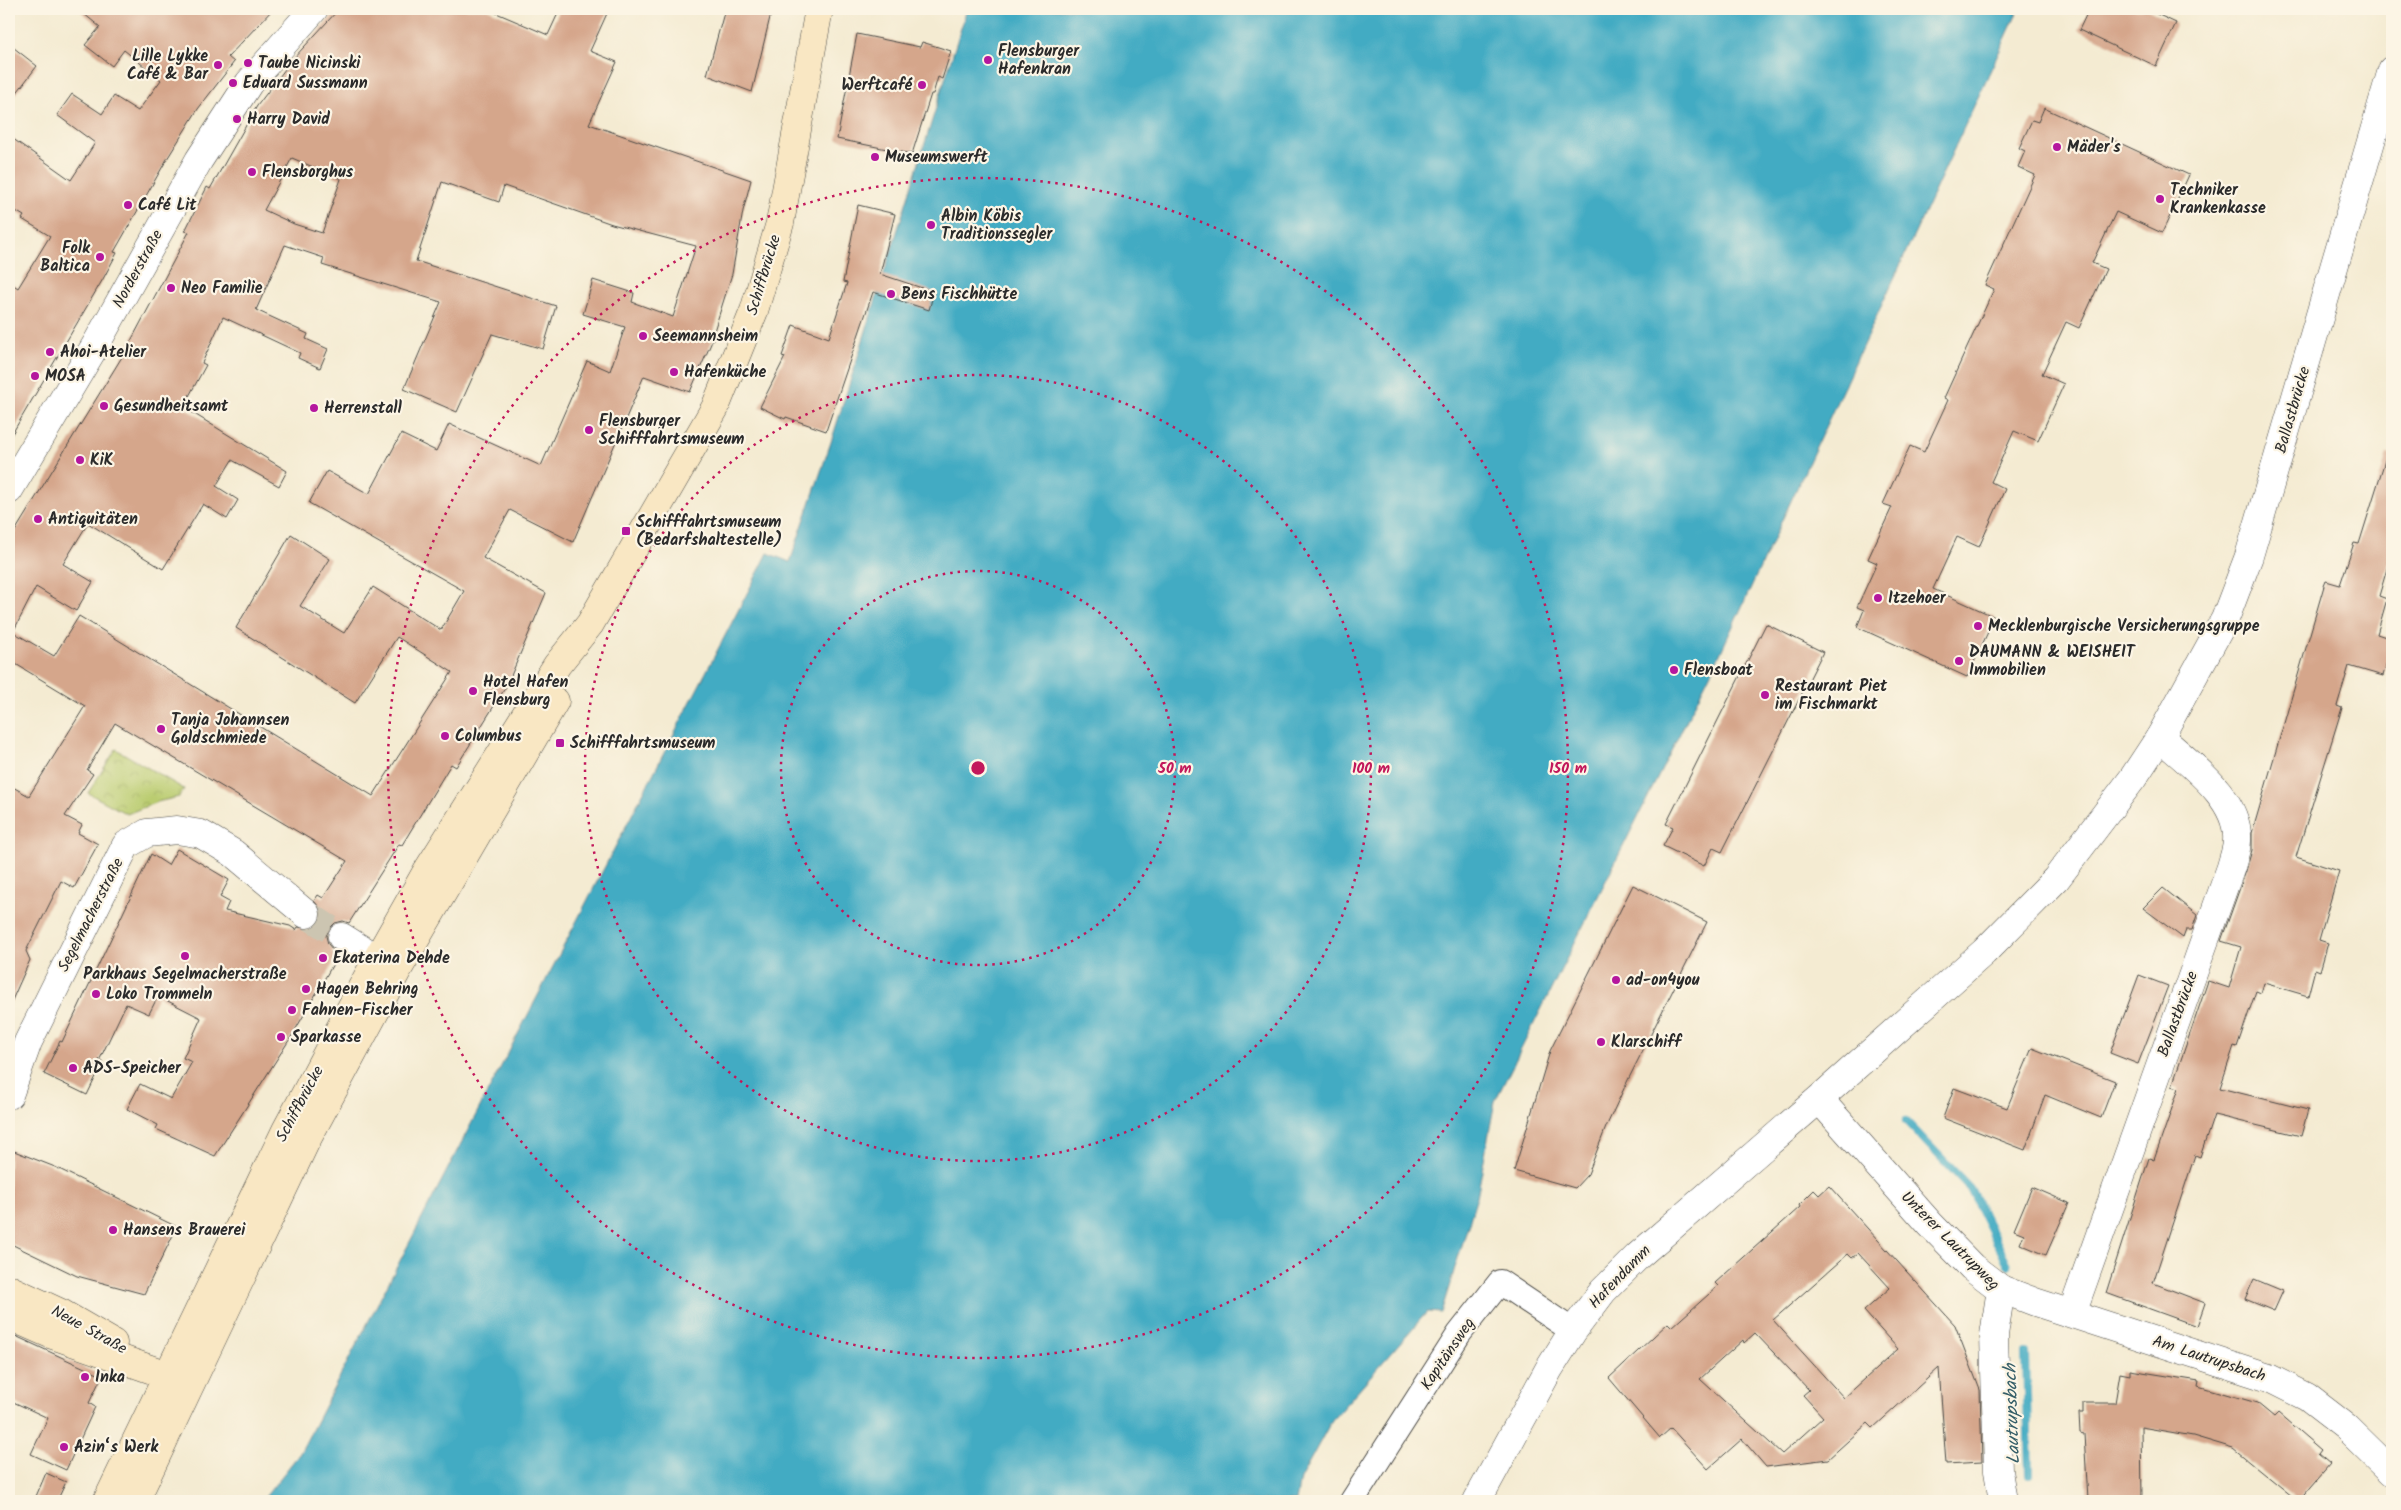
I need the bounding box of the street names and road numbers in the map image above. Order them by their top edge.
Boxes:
street label: Norderstraße [106,225,170,313]
street label: Schiffbrücke [740,232,788,318]
street label: Ballastbrücke [2269,364,2317,456]
street label: Segelmacherstraße [51,854,131,976]
street label: Ballastbrücke [2151,968,2205,1060]
street label: Schiffbrücke [269,1061,331,1147]
street label: Unterer Lautrupweg [1894,1185,2006,1297]
street label: Hafendamm [1583,1239,1657,1315]
street label: Neue Straße [46,1299,132,1361]
street label: Kapitänsweg [1414,1313,1482,1395]
street label: Am Lautrupsbach [2149,1329,2269,1389]

